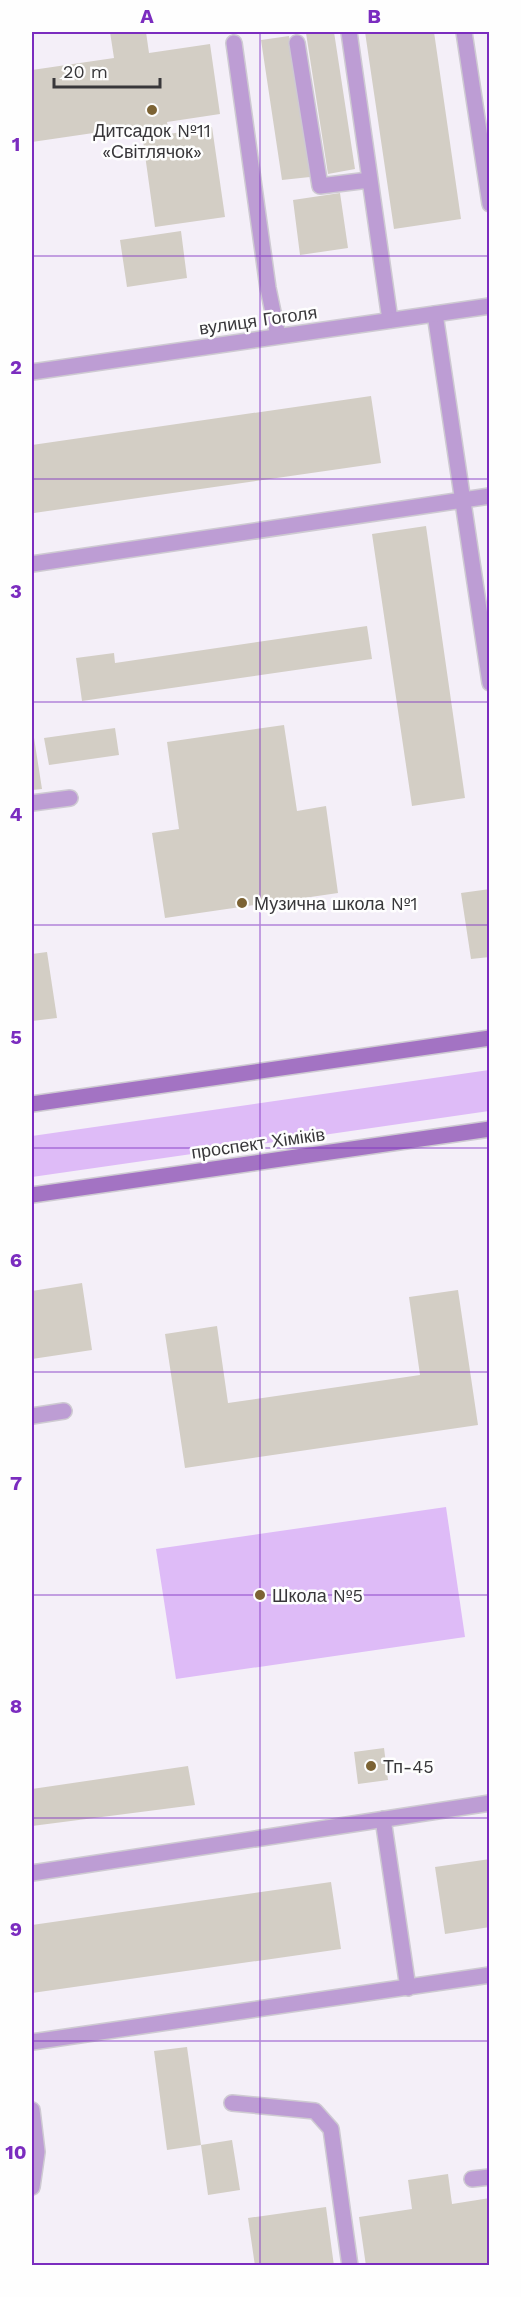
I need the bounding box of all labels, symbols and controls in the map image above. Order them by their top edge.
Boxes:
text: A [140,4,154,28]
text: B [367,4,381,28]
scale bar [54,51,160,89]
text: 20 m [63,61,108,82]
marker: Дитсадок №11 «Світлячок» [145,103,159,117]
place label: Дитсадок №11 «Світлячок» [93,120,211,162]
text: 1 [12,132,20,156]
street label: вулиця Гоголя [198,301,318,339]
text: 2 [10,355,22,379]
text: 3 [10,579,22,603]
text: 4 [10,802,23,826]
place label: Музична школа №1 [254,893,417,914]
marker: Музична школа №1 [235,896,249,910]
text: 5 [10,1025,22,1049]
street label: проспект Хіміків [190,1123,326,1163]
text: 6 [10,1248,22,1272]
text: 7 [10,1471,22,1495]
place label: Школа №5 [272,1585,363,1606]
marker: Школа №5 [253,1588,267,1602]
text: 8 [10,1694,22,1718]
place label: Тп-45 [383,1756,434,1777]
marker: Тп-45 [364,1759,378,1773]
text: 9 [10,1917,22,1941]
text: 10 [5,2140,27,2164]

